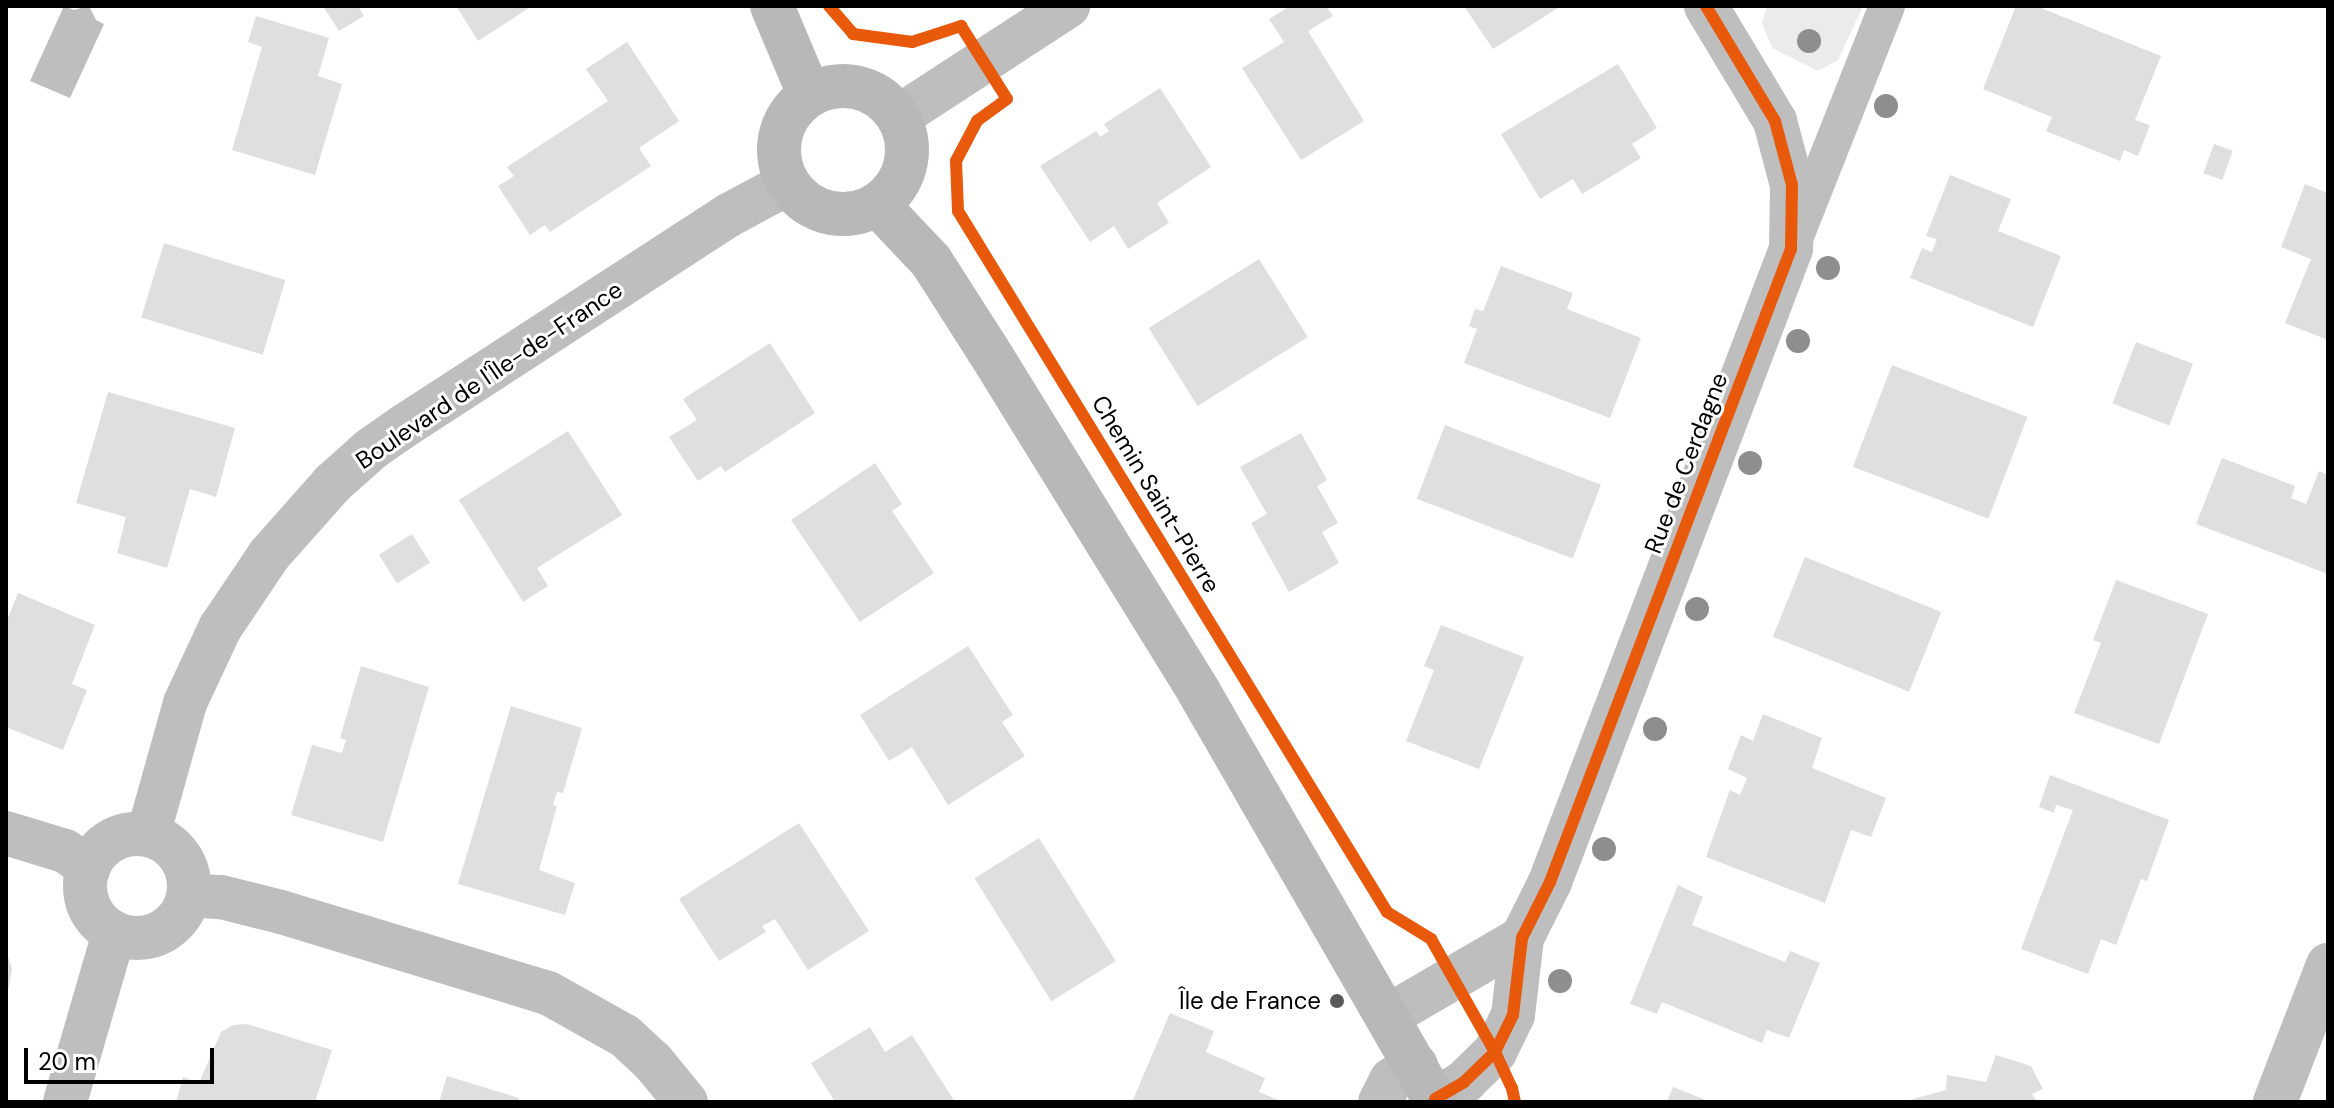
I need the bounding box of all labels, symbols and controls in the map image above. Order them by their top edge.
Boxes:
street label: Boulevard de l'Île-de-France [350,275,628,475]
street label: Rue de Cerdagne [1638,369,1734,557]
street label: Chemin Saint-Pierre [1086,390,1226,598]
place label: Île de France [1179,987,1321,1015]
marker: Île de France [1328,992,1346,1010]
scale bar [28,1032,218,1082]
text: 20 m [38,1046,96,1077]

